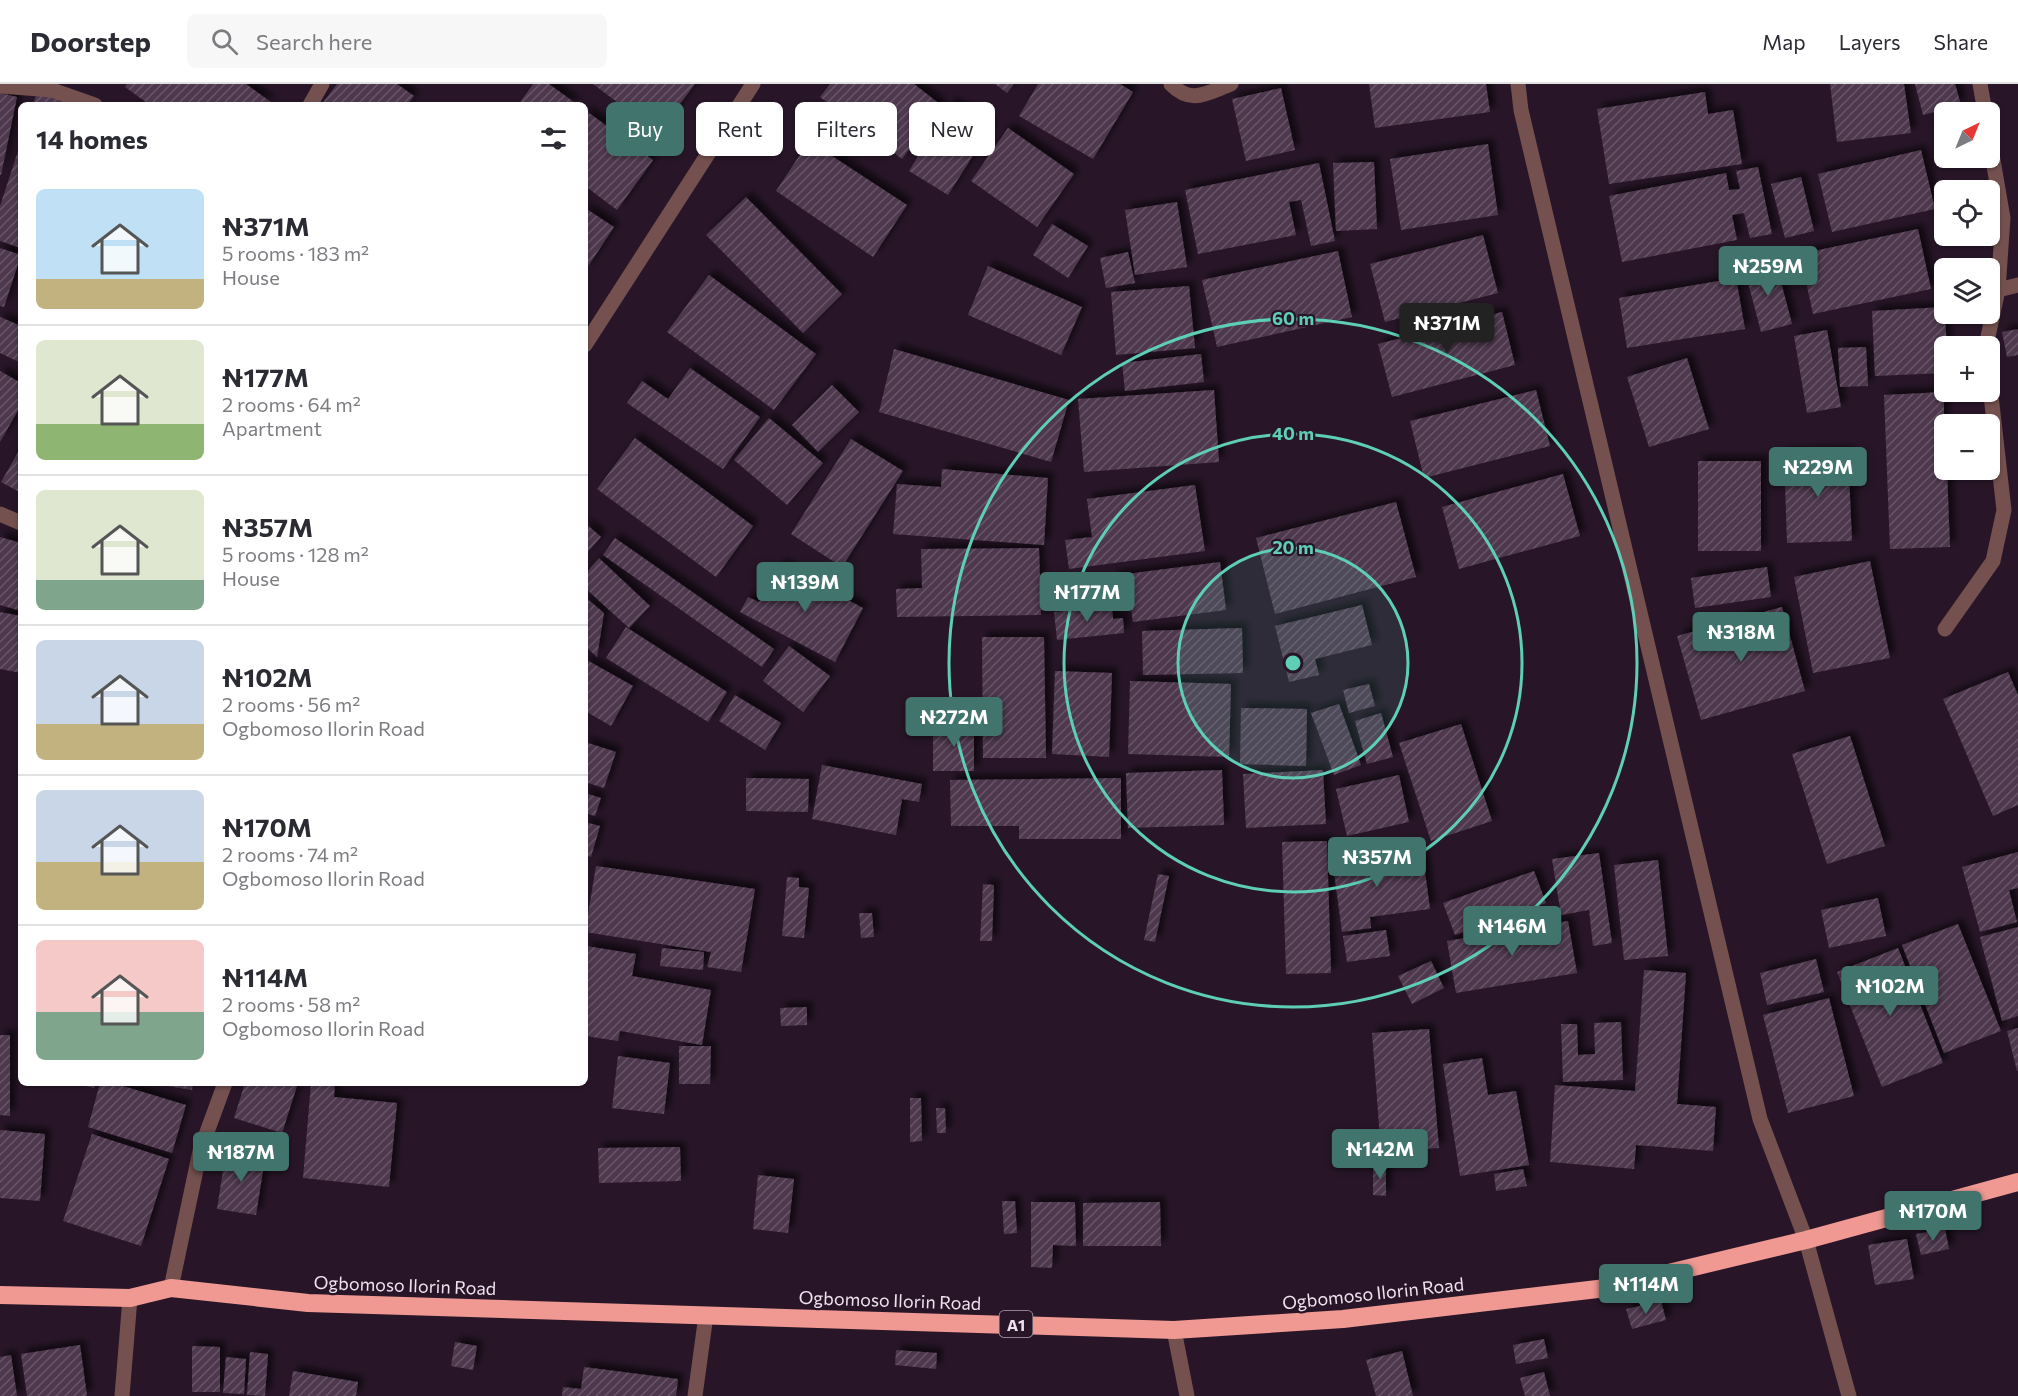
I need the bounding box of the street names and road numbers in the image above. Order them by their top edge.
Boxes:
street label: Ogbomoso Ilorin Road [313,1271,497,1299]
street label: Ogbomoso Ilorin Road [1281,1273,1465,1313]
street label: Ogbomoso Ilorin Road [798,1286,982,1314]
road number: A1 [1000,1311,1032,1337]

